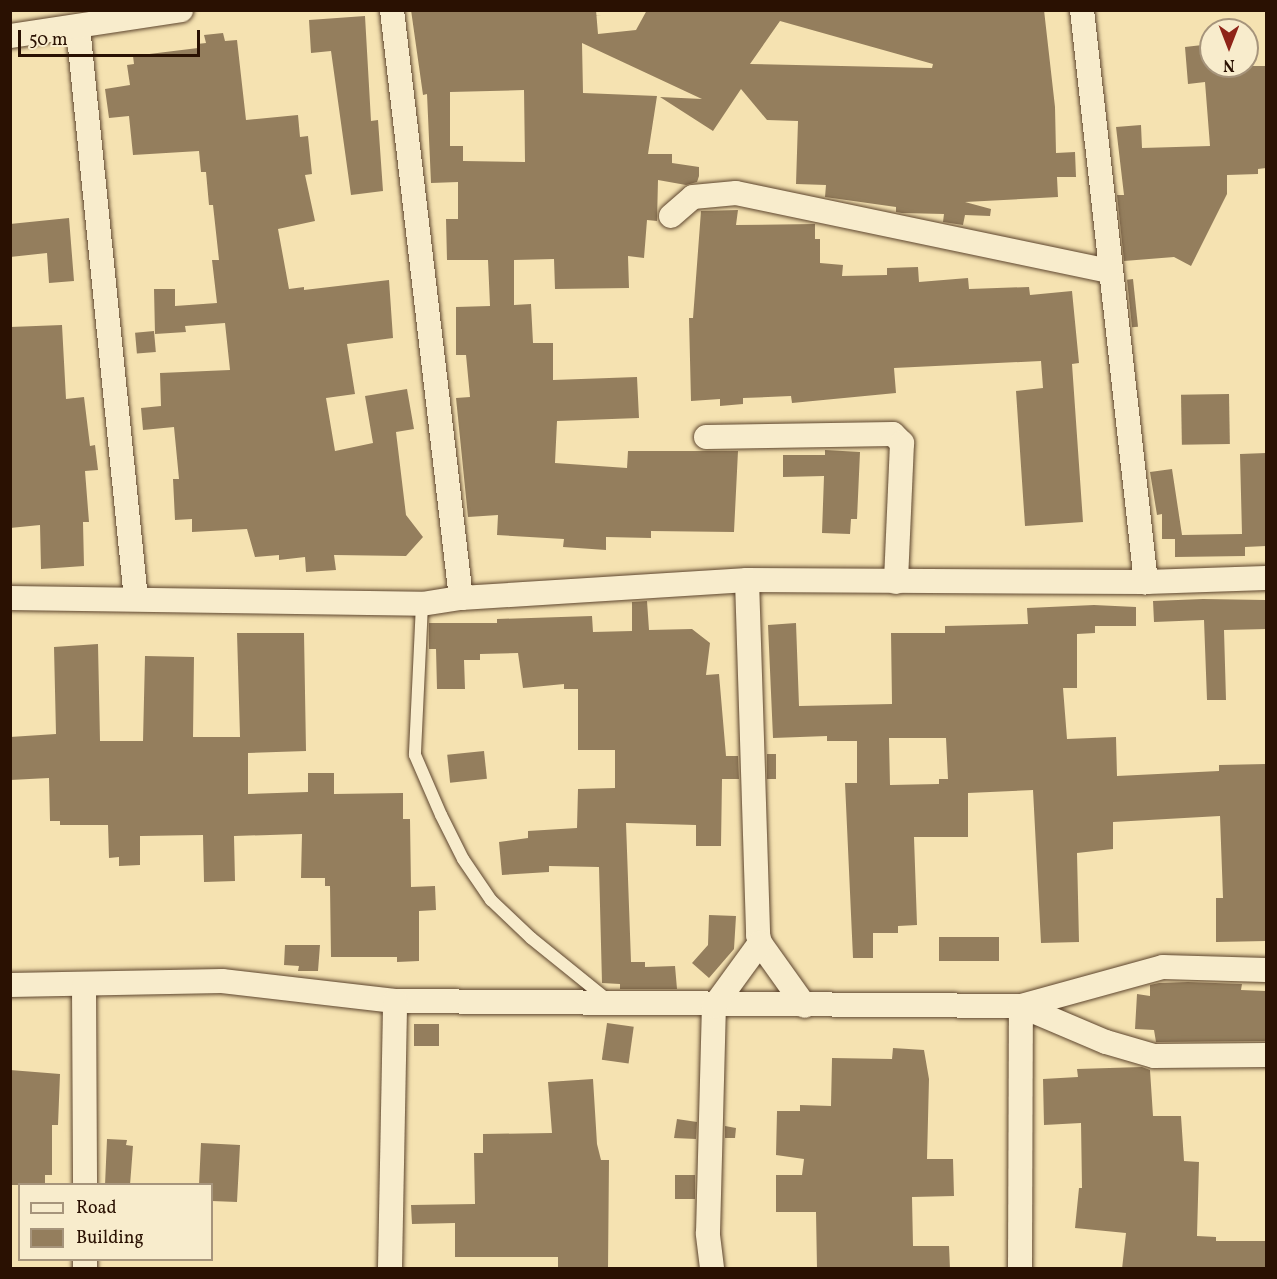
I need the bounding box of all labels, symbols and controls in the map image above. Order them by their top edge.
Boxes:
scale bar [21,18,202,56]
north arrow [1199,18,1259,78]
text: 50 m [29,28,68,53]
text: N [1223,53,1235,75]
legend [18,1183,213,1261]
text: Road [76,1196,117,1221]
text: Building [76,1226,144,1251]

